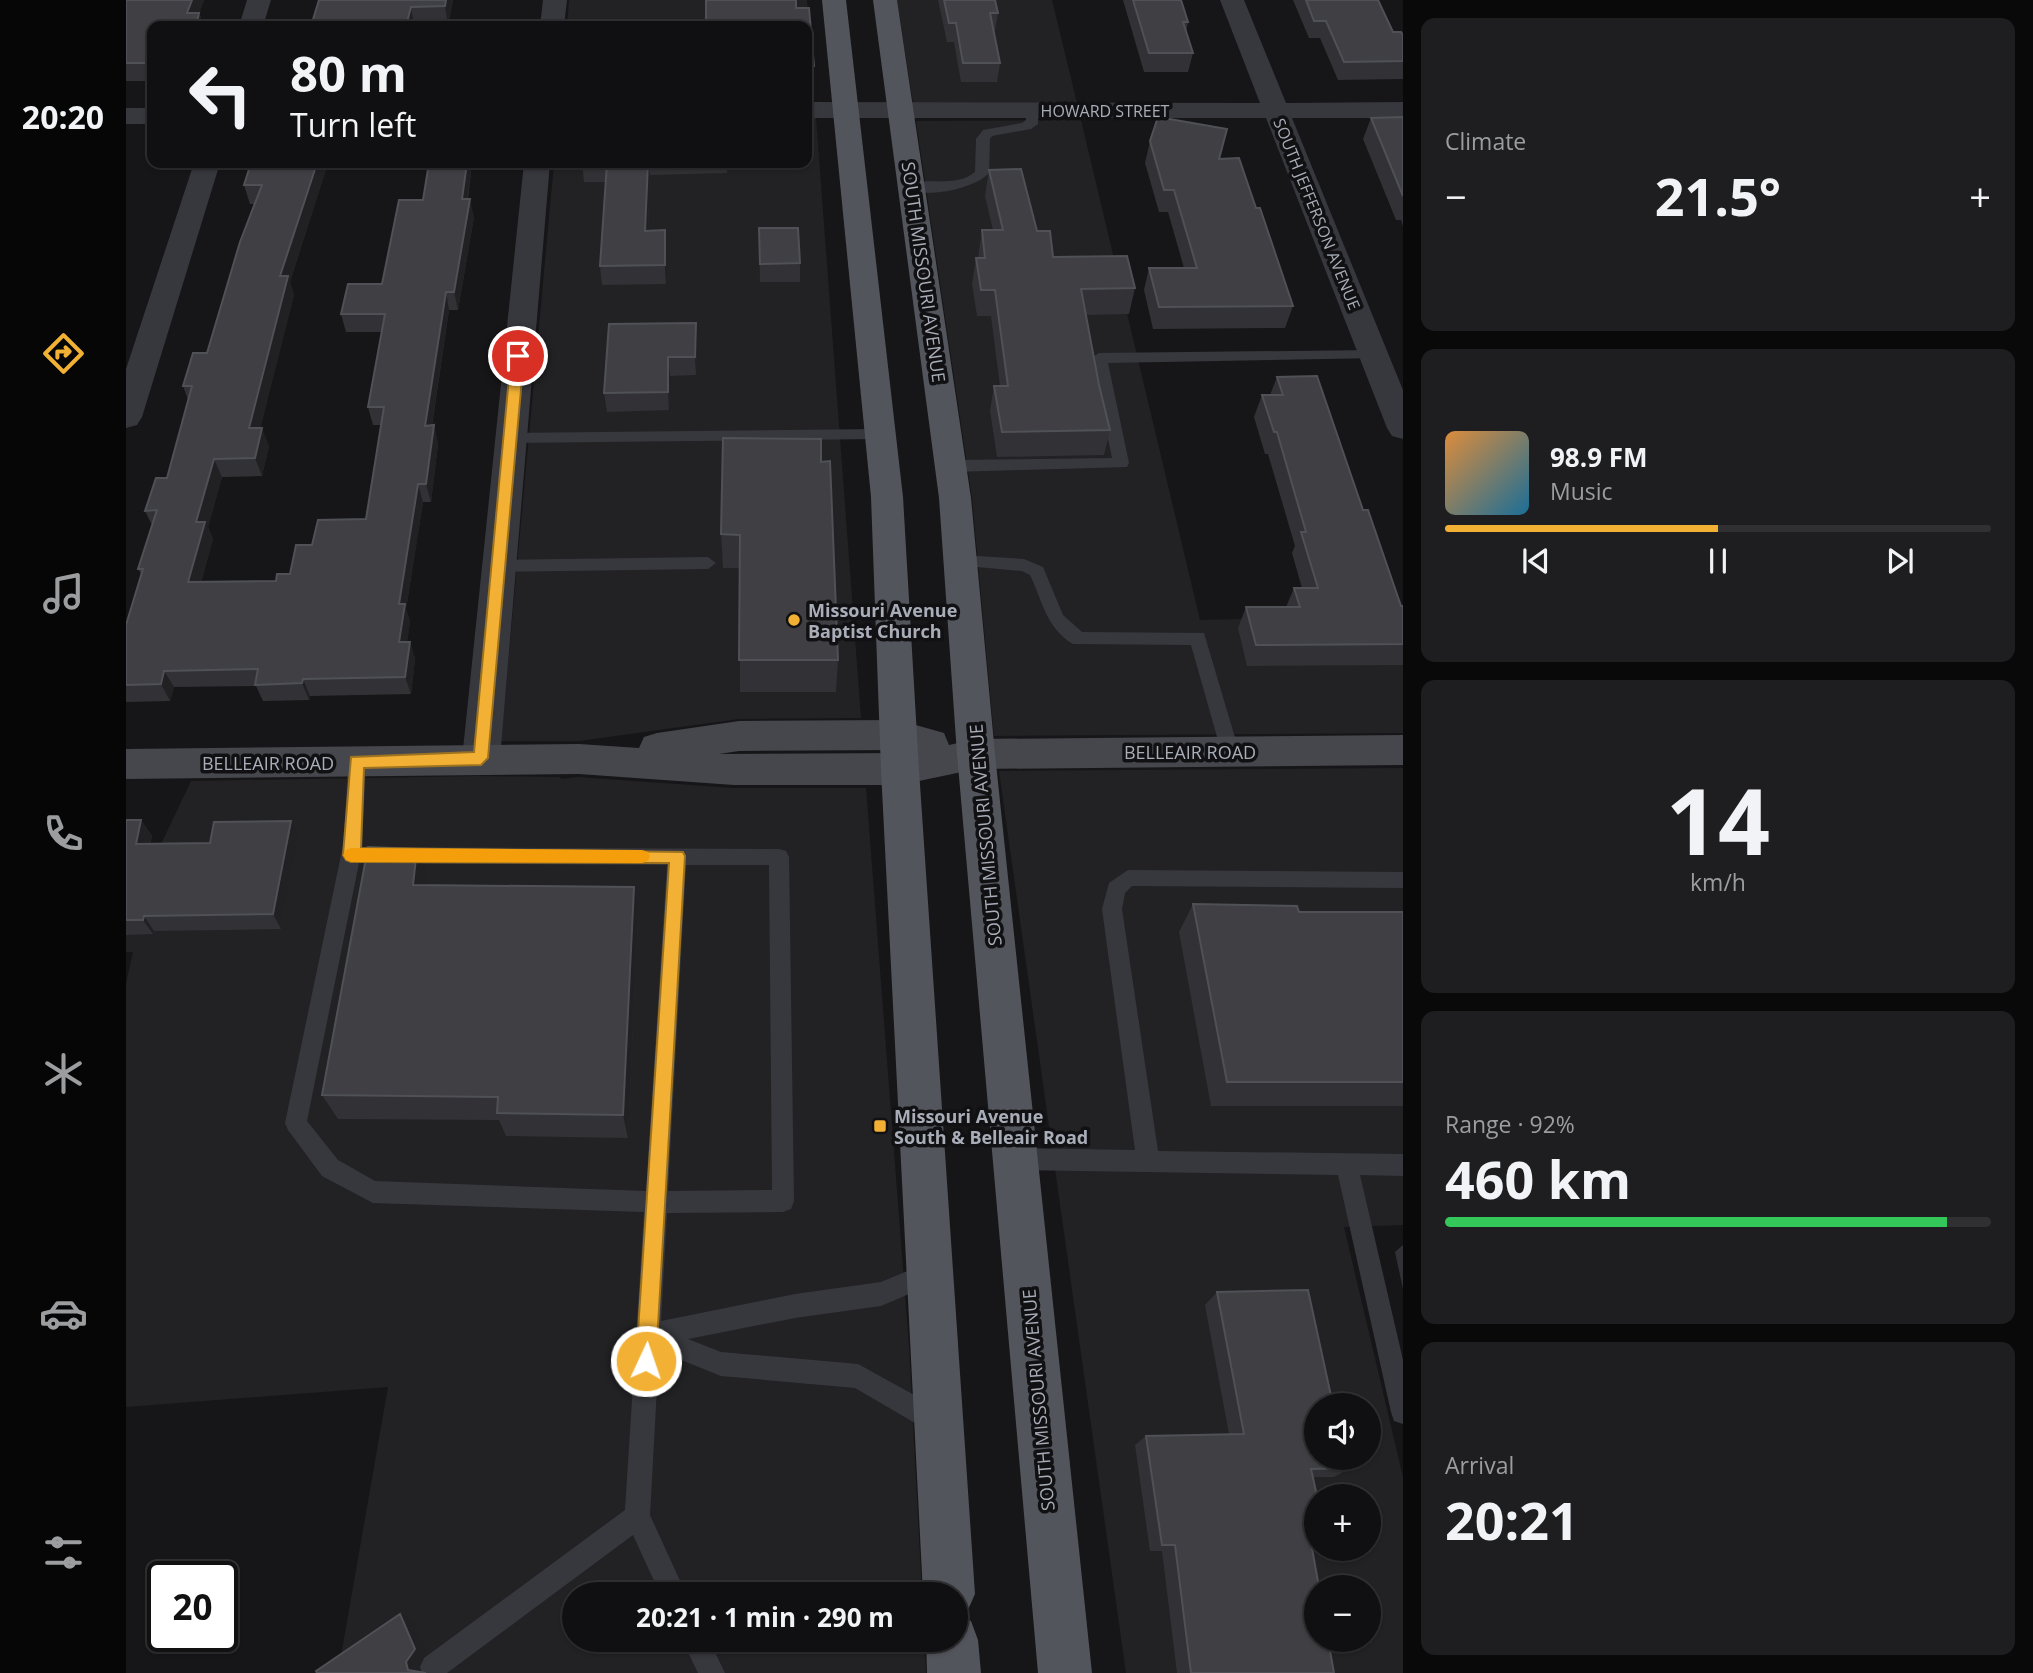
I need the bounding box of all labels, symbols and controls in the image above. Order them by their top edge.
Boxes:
text: 80 m [290,40,407,106]
icon: left [175,49,266,140]
text: 20:20 [22,95,104,138]
street label: HOWARD STREET [1041,100,1170,122]
text: Turn left [290,103,416,146]
street label: SOUTH JEFFERSON AVENUE [1268,115,1366,313]
text: Climate [1445,125,1526,157]
street label: SOUTH MISSOURI AVENUE [897,160,951,384]
text: 21.5° [1655,160,1781,231]
text: − [1445,170,1467,222]
text: + [1969,170,1991,222]
pin [488,326,548,386]
icon: directions [39,329,88,378]
icon: arrive [499,337,537,375]
text: 98.9 FM [1550,439,1648,475]
text: Music [1550,475,1613,507]
icon: previous [1517,542,1555,580]
icon: pause [1699,542,1737,580]
icon: next [1881,542,1919,580]
icon: music [39,569,88,618]
place label: Missouri Avenue Baptist Church [808,598,957,643]
marker: Missouri Avenue Baptist Church [786,612,802,628]
street label: SOUTH MISSOURI AVENUE [963,723,1007,947]
street label: BELLEAIR ROAD [1124,740,1256,764]
street label: BELLEAIR ROAD [202,751,334,775]
text: 14 [1666,758,1770,882]
icon: phone [39,809,88,858]
text: km/h [1690,866,1746,898]
icon: climate [39,1049,88,1098]
place label: Missouri Avenue South & Belleair Road [894,1104,1088,1149]
text: Range · 92% [1445,1108,1575,1140]
marker: Missouri Avenue South & Belleair Road [872,1118,888,1134]
text: 460 km [1445,1143,1631,1214]
street label: SOUTH MISSOURI AVENUE [1016,1288,1060,1512]
icon: car [39,1289,88,1338]
position arrow [609,1324,683,1398]
map controls [1304,1393,1381,1652]
button: sound [1304,1393,1381,1470]
text: Arrival [1445,1449,1514,1481]
button: + [1304,1484,1381,1561]
text: 20:21 [1445,1484,1579,1555]
icon: filters [39,1528,88,1577]
speed limit sign: 20 [147,1561,238,1652]
button: − [1304,1575,1381,1652]
text: 20:21 · 1 min · 290 m [636,1599,894,1635]

